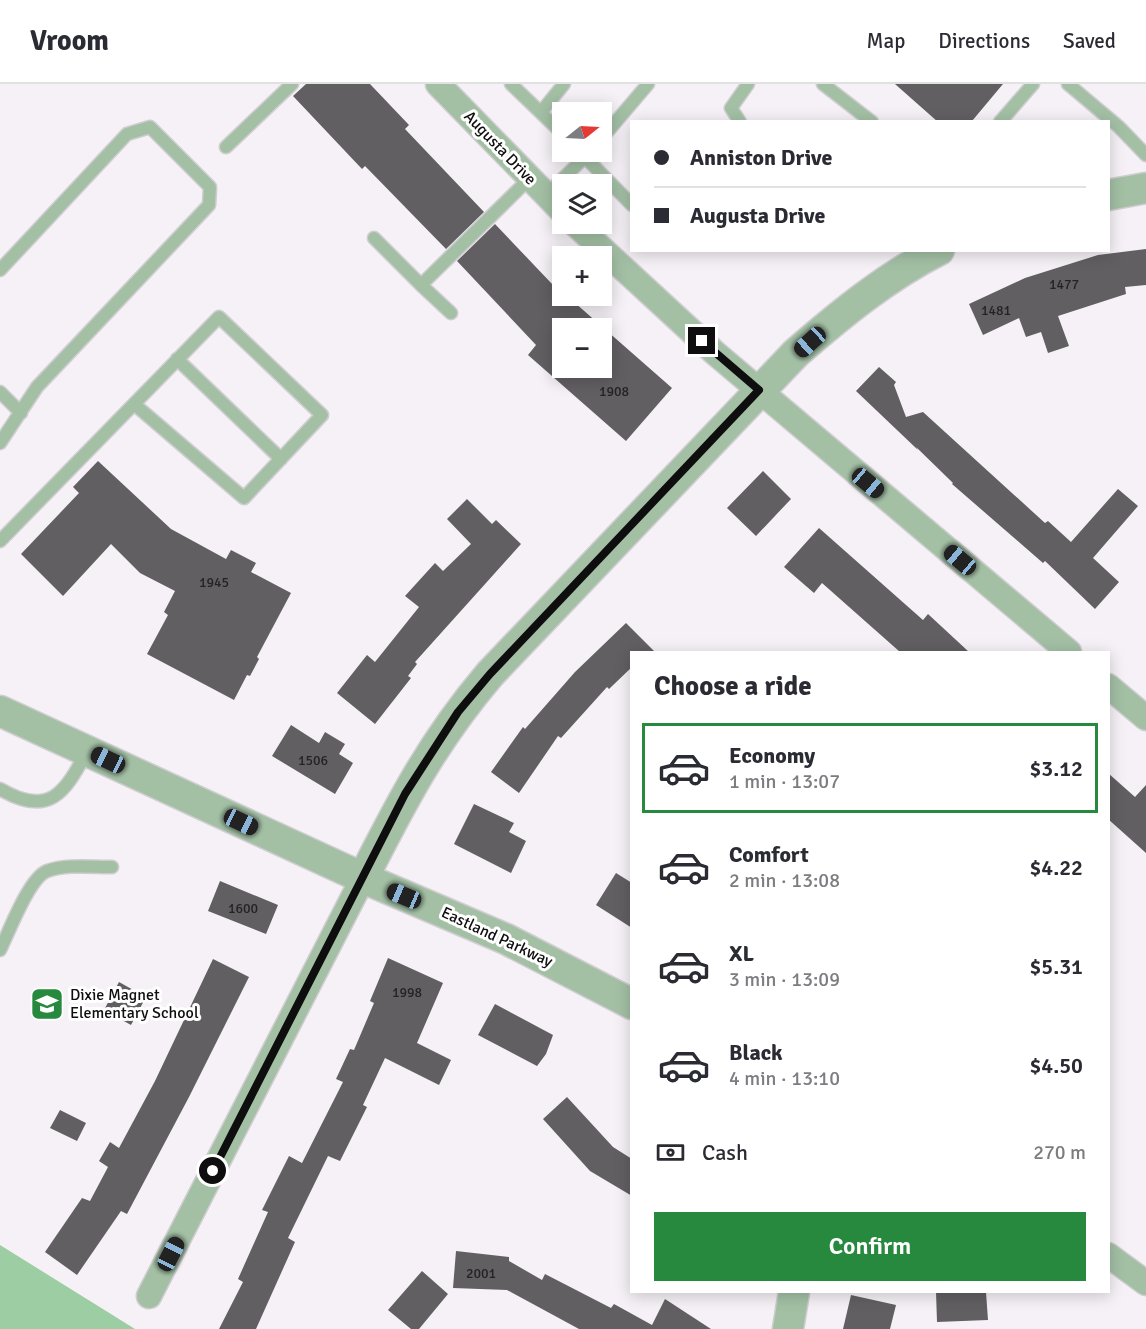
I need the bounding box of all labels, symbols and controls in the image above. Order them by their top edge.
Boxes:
text: Vroom [30,24,109,58]
text: Map [867,28,905,54]
text: Directions [938,28,1030,54]
text: Saved [1063,28,1116,54]
north arrow [552,102,612,162]
map controls [552,102,612,378]
street label: Augusta Drive [460,107,540,189]
text: Anniston Drive [690,144,832,171]
button: layers [552,174,612,234]
text: Augusta Drive [690,202,825,229]
button: + [552,246,612,306]
house number: 1477 [1049,276,1079,293]
house number: 1481 [981,302,1011,319]
button: − [552,318,612,378]
car [791,323,829,361]
route end [688,327,715,354]
house number: 1908 [599,383,629,400]
car [848,465,888,501]
car [940,542,980,578]
house number: 1945 [199,574,229,591]
text: Choose a ride [654,670,812,703]
icon: car [657,741,711,795]
text: Economy [729,742,815,769]
car [88,744,128,776]
house number: 1506 [298,752,328,769]
text: $3.12 [1029,755,1083,782]
text: 1 min · 13:07 [729,769,840,794]
car [221,806,261,838]
icon: car [657,840,711,894]
text: Comfort [729,841,809,868]
text: $4.22 [1029,854,1083,881]
text: 2 min · 13:08 [729,868,840,893]
car [384,881,424,911]
house number: 1600 [228,900,258,917]
street label: Eastland Parkway [438,902,556,972]
icon: car [657,939,711,993]
text: XL [729,940,754,967]
text: $5.31 [1029,953,1083,980]
text: 3 min · 13:09 [729,967,840,992]
house number: 1998 [392,984,422,1001]
place label: Dixie Magnet Elementary School [70,985,199,1023]
school or university icon: Dixie Magnet Elementary School [29,986,65,1022]
icon: car [657,1038,711,1092]
text: Black [729,1039,783,1066]
text: $4.50 [1029,1052,1083,1079]
text: 4 min · 13:10 [729,1066,840,1091]
icon: cash [654,1136,687,1169]
text: Cash [702,1139,748,1166]
text: 270 m [1033,1140,1086,1165]
route start [199,1157,226,1184]
button: Confirm [654,1212,1086,1281]
car [155,1234,187,1274]
house number: 2001 [466,1265,496,1282]

